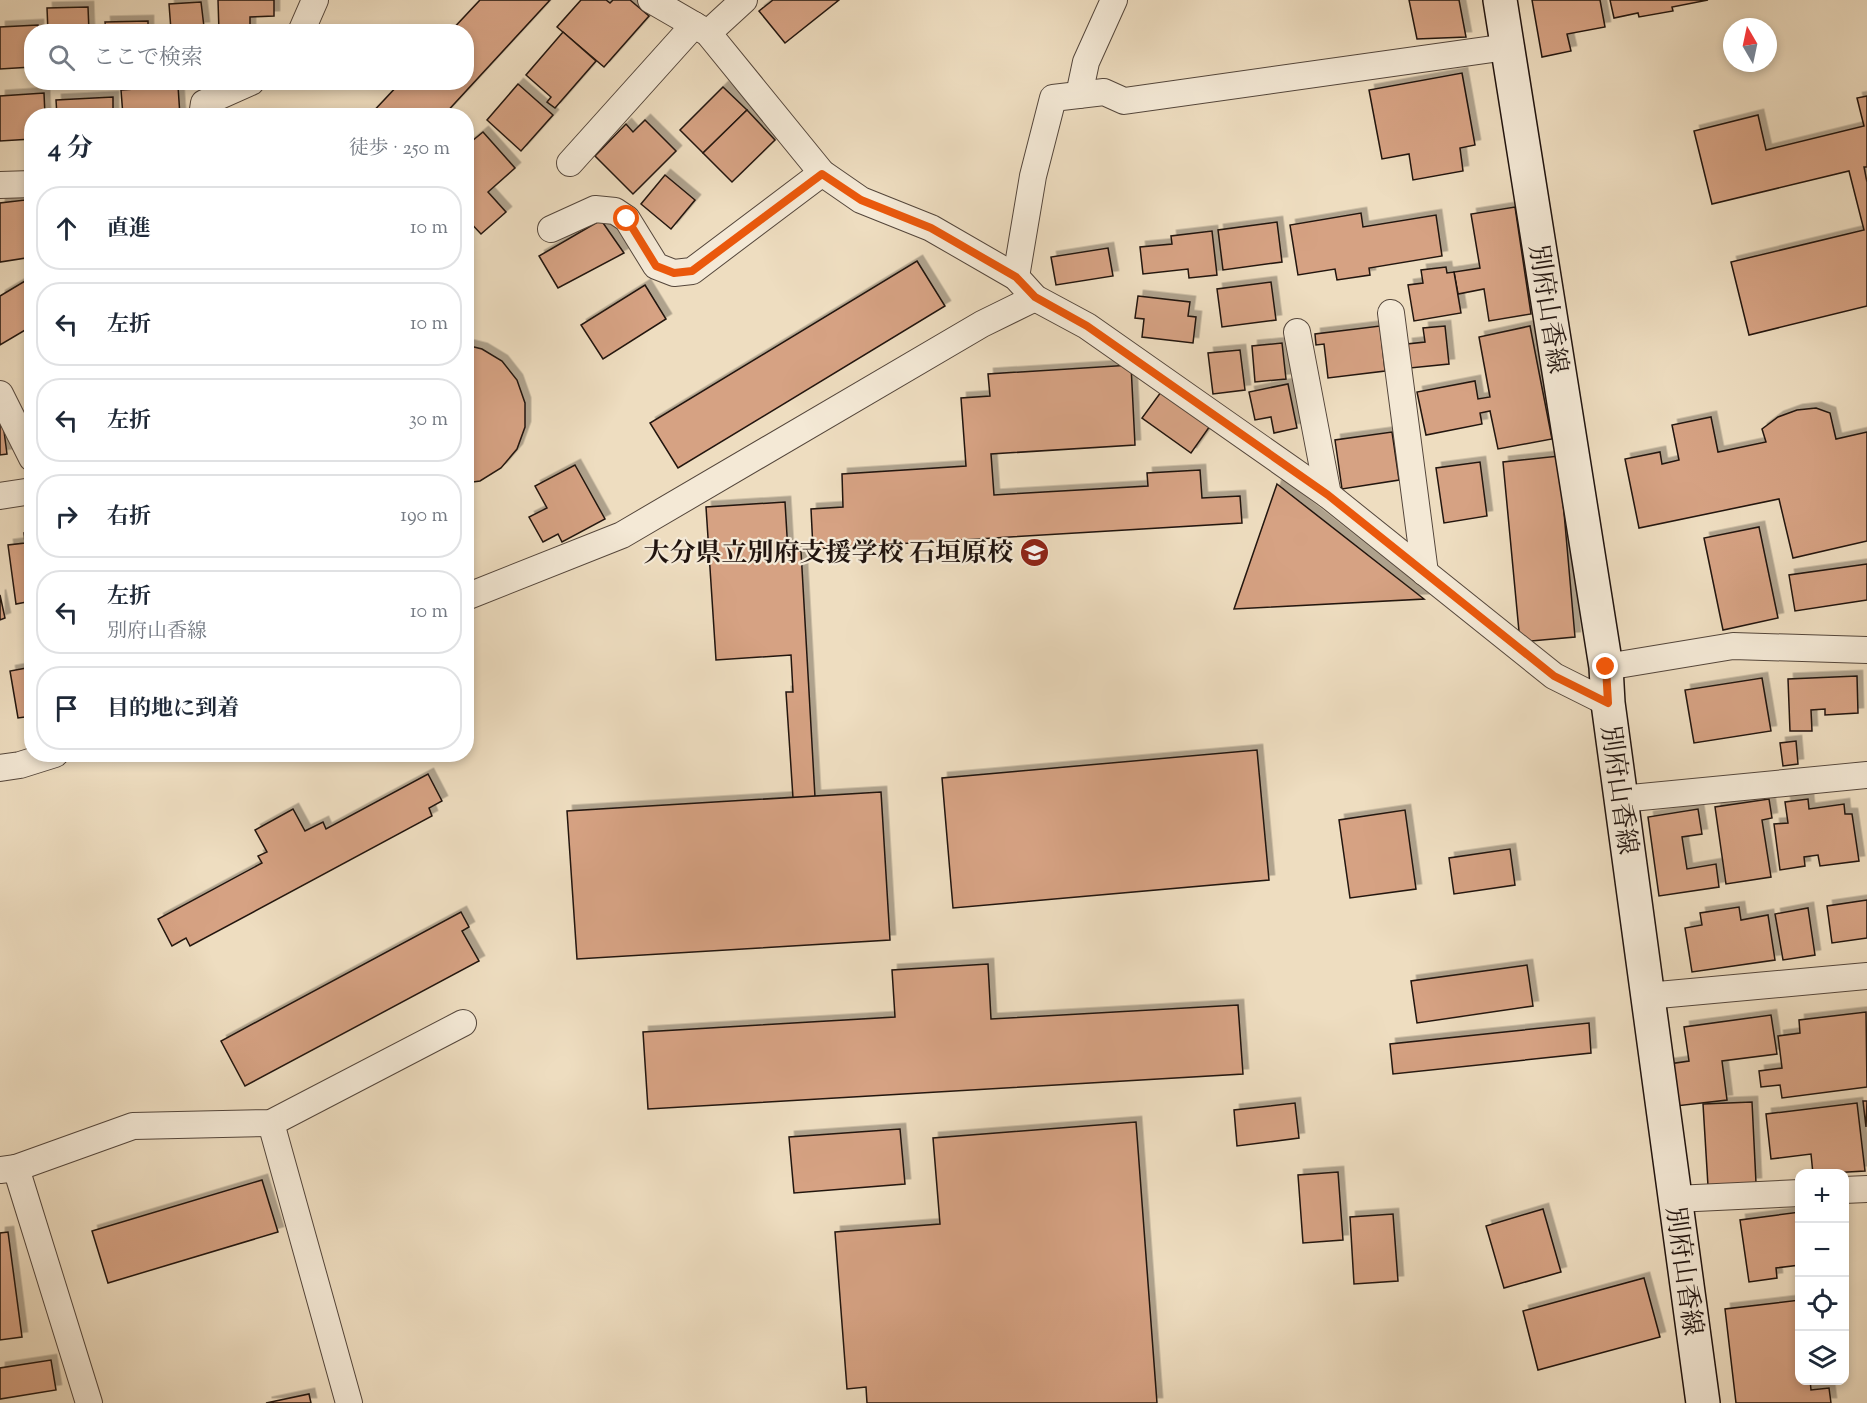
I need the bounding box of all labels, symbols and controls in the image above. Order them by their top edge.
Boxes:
north arrow [1723,18,1777,72]
search box [24,24,474,90]
icon: search [45,41,78,74]
text: ここで検索 [93,43,203,75]
text: 4 分 [48,131,93,168]
text: 徒歩 · 250 m [349,135,450,164]
route start [613,205,639,231]
icon: ahead [50,212,83,245]
text: 直進 [107,214,151,246]
text: 10 m [410,214,448,243]
street label: 別府山香線 [1518,242,1575,376]
icon: left [50,308,83,341]
text: 左折 [107,310,151,342]
text: 10 m [410,310,448,339]
icon: left [50,404,83,437]
text: 左折 [107,406,151,438]
text: 30 m [409,406,448,435]
icon: right [50,500,83,533]
text: 右折 [107,502,151,534]
text: 190 m [400,502,448,531]
place label: 大分県立別府支援学校 石垣原校 [643,536,1013,573]
school or university icon: 大分県立別府支援学校 石垣原校 [1018,536,1050,568]
text: 左折 [107,582,151,614]
icon: left [50,596,83,629]
text: 10 m [410,598,448,627]
text: 別府山香線 [107,618,207,647]
route end [1592,653,1618,679]
icon: arrive [50,692,83,725]
text: 目的地に到着 [107,694,239,726]
street label: 別府山香線 [1590,723,1645,857]
map controls [1795,1169,1849,1385]
button: + [1795,1169,1849,1223]
street label: 別府山香線 [1655,1204,1710,1338]
button: − [1795,1223,1849,1277]
button: locate [1795,1277,1849,1331]
button: layers [1795,1331,1849,1385]

